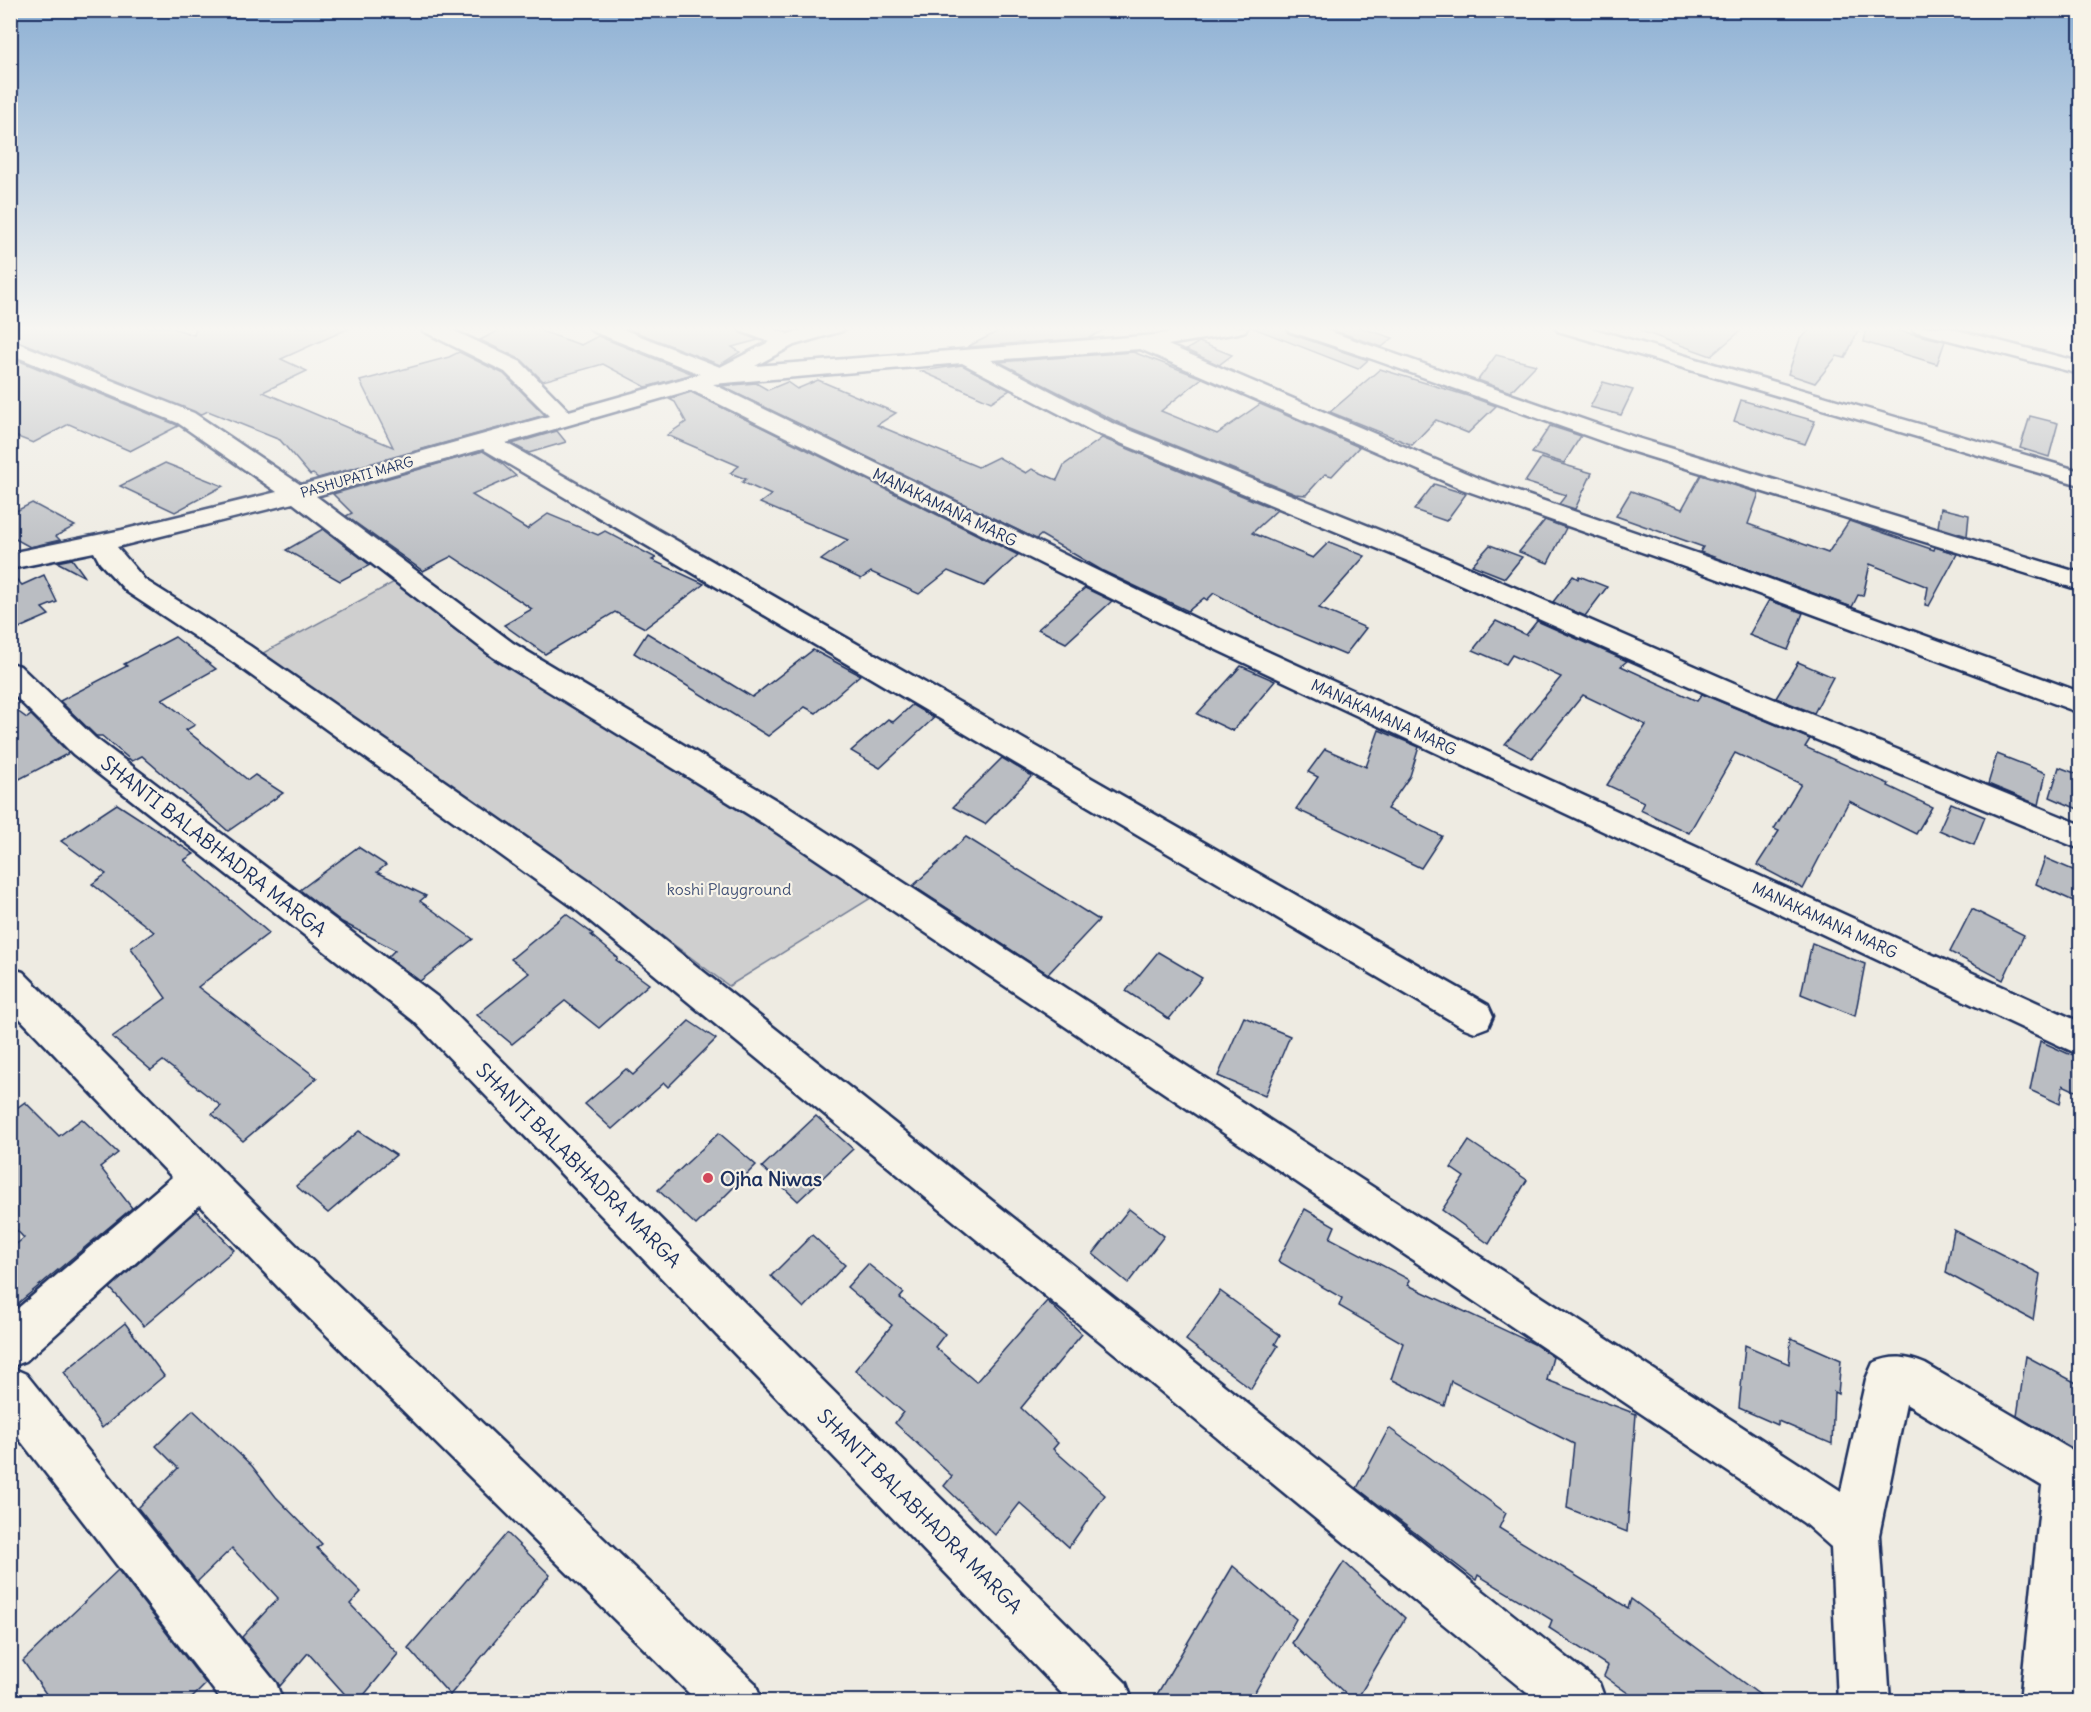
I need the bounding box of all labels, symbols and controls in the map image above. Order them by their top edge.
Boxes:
street label: PASHUPATI MARG [298,452,416,502]
street label: MANAKAMANA MARG [870,463,1020,551]
street label: MANAKAMANA MARG [1308,675,1460,759]
street label: SHANTI BALABHADRA MARGA [96,750,332,942]
street label: MANAKAMANA MARG [1749,878,1901,962]
park label: koshi Playground [667,879,791,899]
street label: SHANTI BALABHADRA MARGA [471,1057,687,1273]
place label: Ojha Niwas [720,1166,822,1191]
marker: Ojha Niwas [701,1171,715,1185]
street label: SHANTI BALABHADRA MARGA [812,1403,1028,1619]

